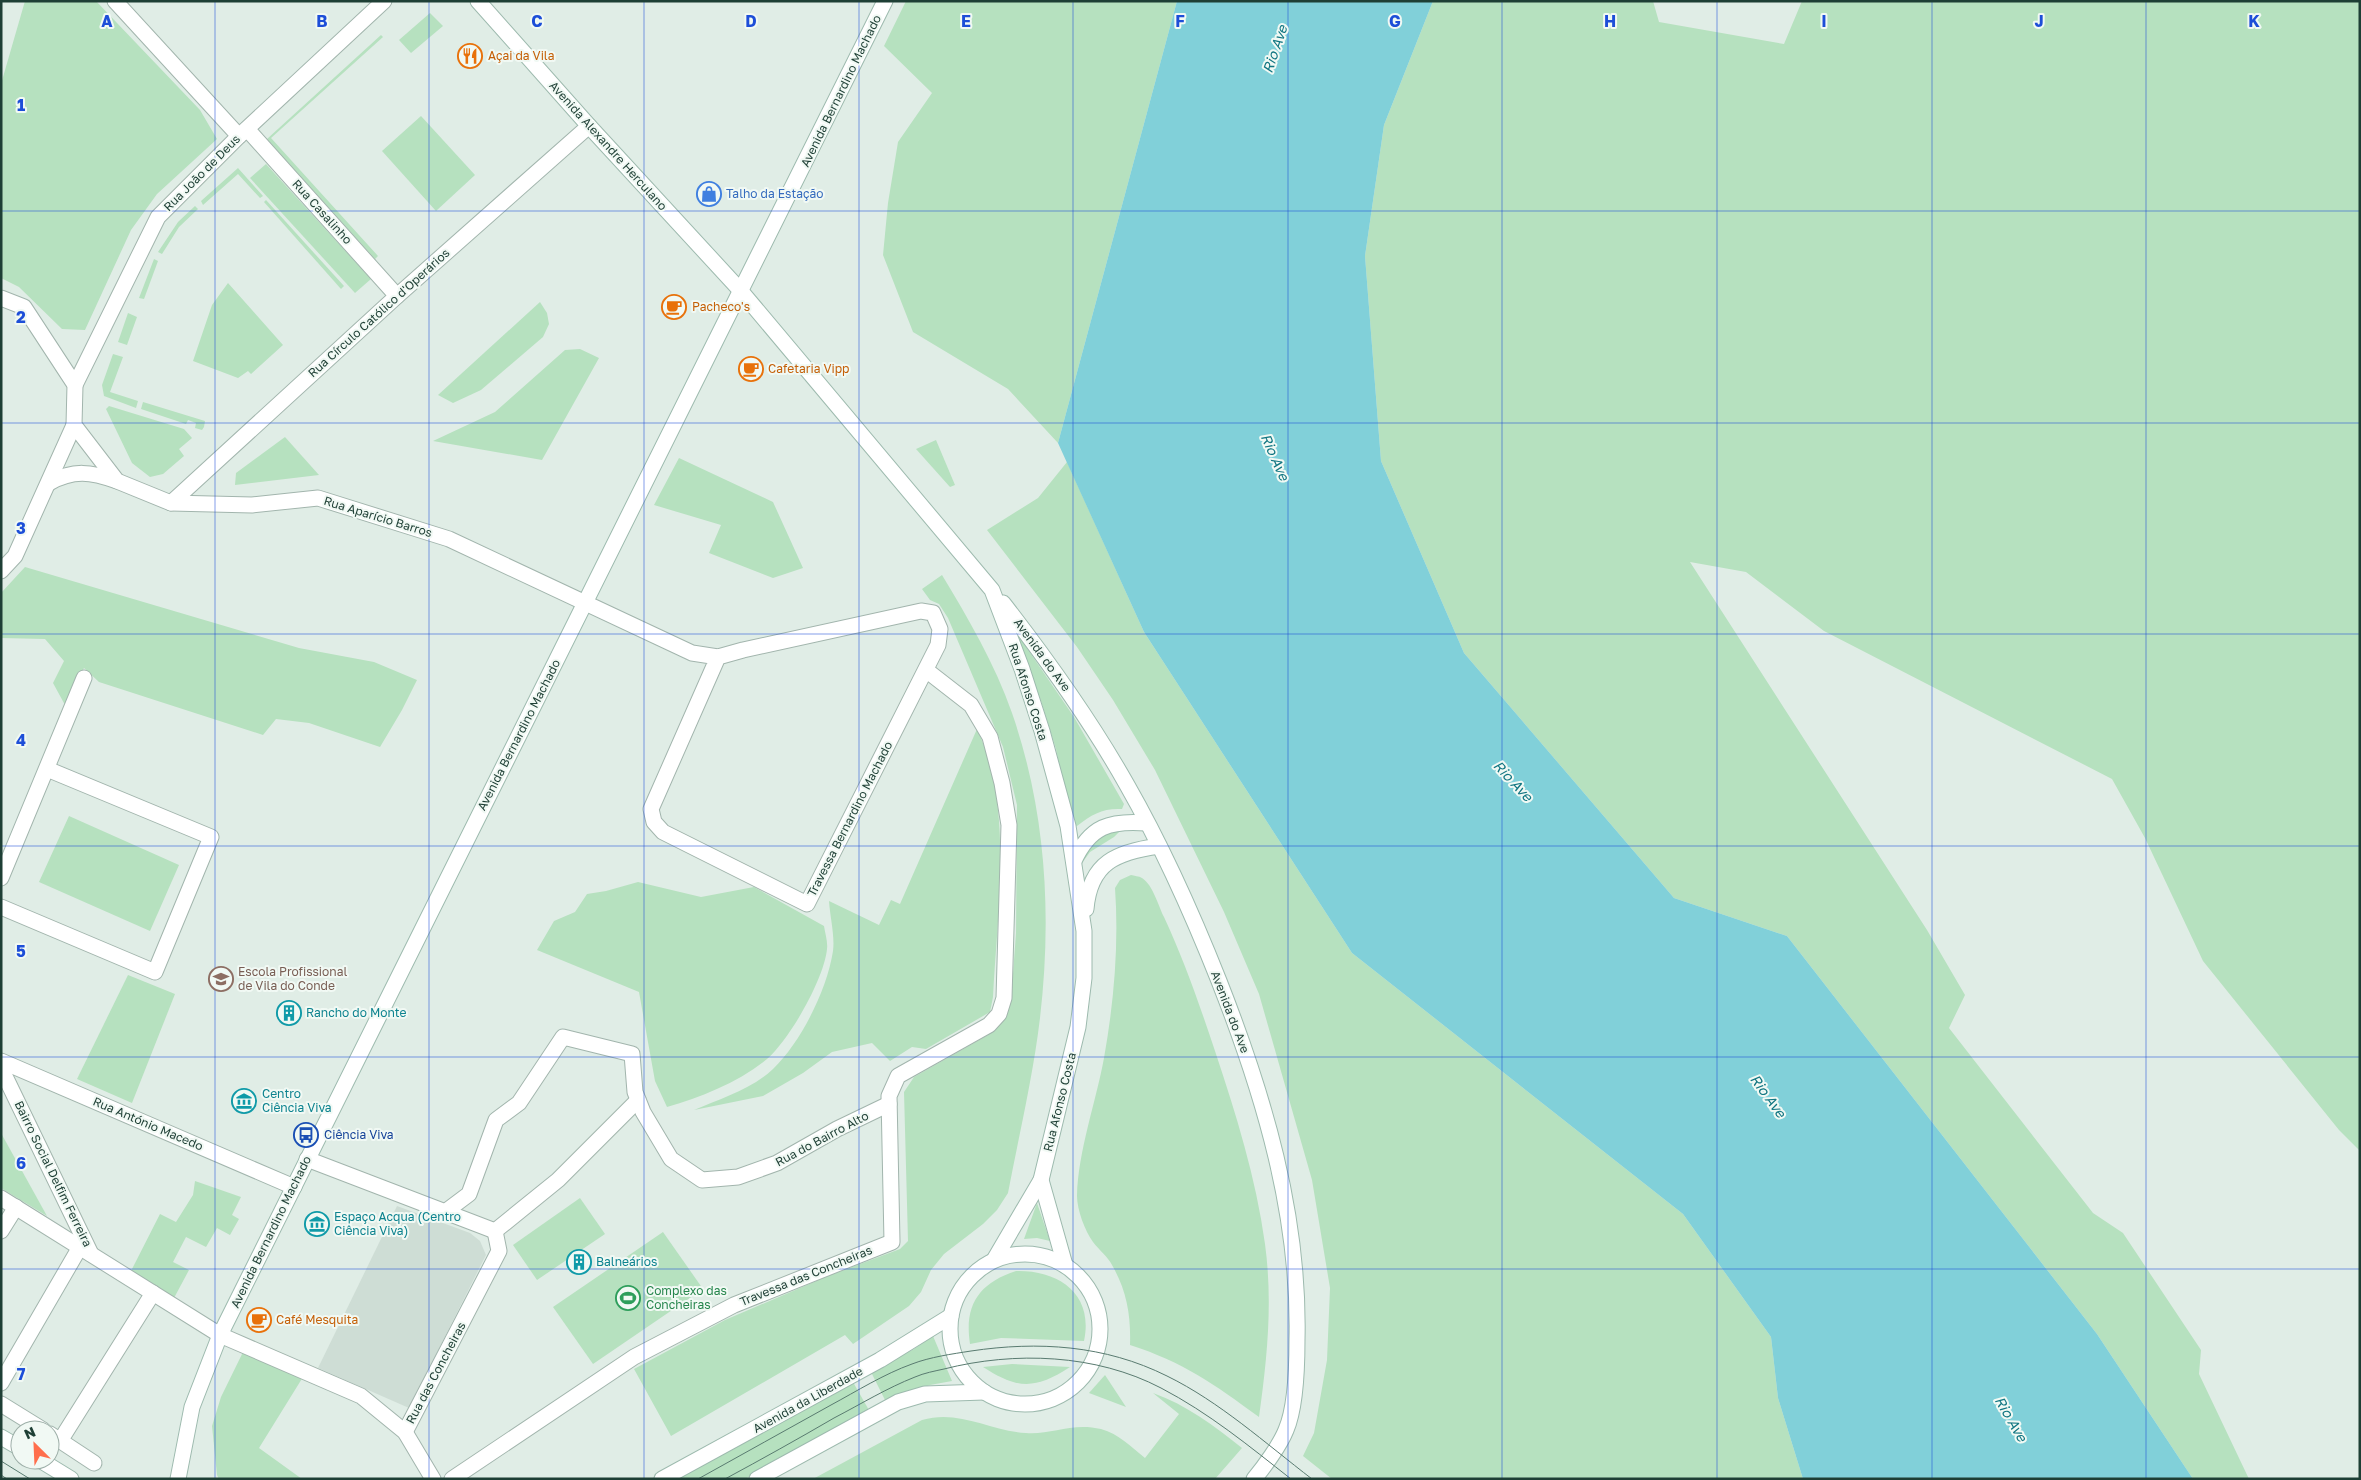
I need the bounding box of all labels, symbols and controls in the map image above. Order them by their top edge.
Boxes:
text: A [101,11,113,31]
text: B [316,11,328,31]
text: C [531,11,543,31]
text: D [745,11,757,31]
text: E [961,11,971,31]
text: F [1175,11,1185,31]
text: G [1389,11,1401,31]
text: H [1604,11,1616,31]
text: I [1821,11,1827,31]
text: J [2034,11,2044,31]
text: K [2248,11,2260,31]
street label: Avenida Bernardino Machado [797,12,884,169]
water label: Rio Ave [1258,22,1291,75]
restaurant icon: Açai da Vila [457,43,483,69]
place label: Açai da Vila [488,48,555,63]
street label: Avenida Alexandre Herculano [546,78,670,213]
text: 1 [17,95,25,115]
street label: Rua João de Deus [160,131,243,214]
street label: Rua Casalinho [289,176,355,247]
shop icon: Talho da Estação [696,181,722,207]
place label: Talho da Estação [726,186,824,201]
street label: Rua Círculo Católico d'Operários [305,245,453,380]
cafe icon: Pacheco's [661,294,687,320]
place label: Pacheco's [692,299,750,314]
text: 2 [16,307,26,327]
cafe icon: Cafetaria Vipp [738,356,764,382]
place label: Cafetaria Vipp [768,361,849,376]
water label: Rio Ave [1258,431,1294,484]
street label: Rua Aparício Barros [322,493,434,540]
text: 3 [16,518,26,538]
street label: Avenida do Ave [1011,615,1074,694]
street label: Rua Afonso Costa [1006,641,1051,742]
street label: Avenida Bernardino Machado [474,657,563,813]
text: 4 [16,730,26,750]
street label: Travessa Bernardino Machado [804,739,895,899]
water label: Rio Ave [1490,757,1537,805]
text: 5 [16,941,26,961]
place label: Escola Profissional de Vila do Conde [238,964,347,993]
school or university icon: Escola Profissional de Vila do Conde [208,966,234,992]
street label: Avenida do Ave [1208,969,1253,1055]
building icon: Rancho do Monte [276,1000,302,1026]
place label: Rancho do Monte [306,1005,406,1020]
street label: Rua Afonso Costa [1040,1051,1079,1153]
water label: Rio Ave [1747,1071,1790,1121]
place label: Centro Ciência Viva [262,1086,332,1115]
museum icon: Centro Ciência Viva [231,1088,257,1114]
street label: Rua António Macedo [91,1094,206,1154]
street label: Bairro Social Delfim Ferreira [11,1098,95,1249]
street label: Rua do Bairro Alto [773,1108,871,1169]
bus stop icon: Ciência Viva [293,1122,319,1148]
place label: Ciência Viva [324,1127,394,1142]
text: 6 [16,1153,26,1173]
street label: Avenida Bernardino Machado [227,1153,314,1310]
place label: Espaço Acqua (Centro Ciência Viva) [334,1209,461,1238]
museum icon: Espaço Acqua (Centro Ciência Viva) [304,1211,330,1237]
street label: Travessa das Concheiras [737,1242,874,1309]
building icon: Balneários [566,1249,592,1275]
place label: Balneários [596,1254,657,1269]
place label: Complexo das Concheiras [646,1283,727,1312]
sports icon: Complexo das Concheiras [615,1285,641,1311]
cafe icon: Café Mesquita [246,1307,272,1333]
place label: Café Mesquita [276,1312,358,1327]
street label: Rua das Concheiras [402,1319,469,1426]
street label: Avenida da Liberdade [750,1363,865,1436]
text: 7 [17,1364,26,1384]
water label: Rio Ave [1992,1393,2032,1445]
north arrow [10,1420,60,1470]
text: N [21,1423,38,1443]

